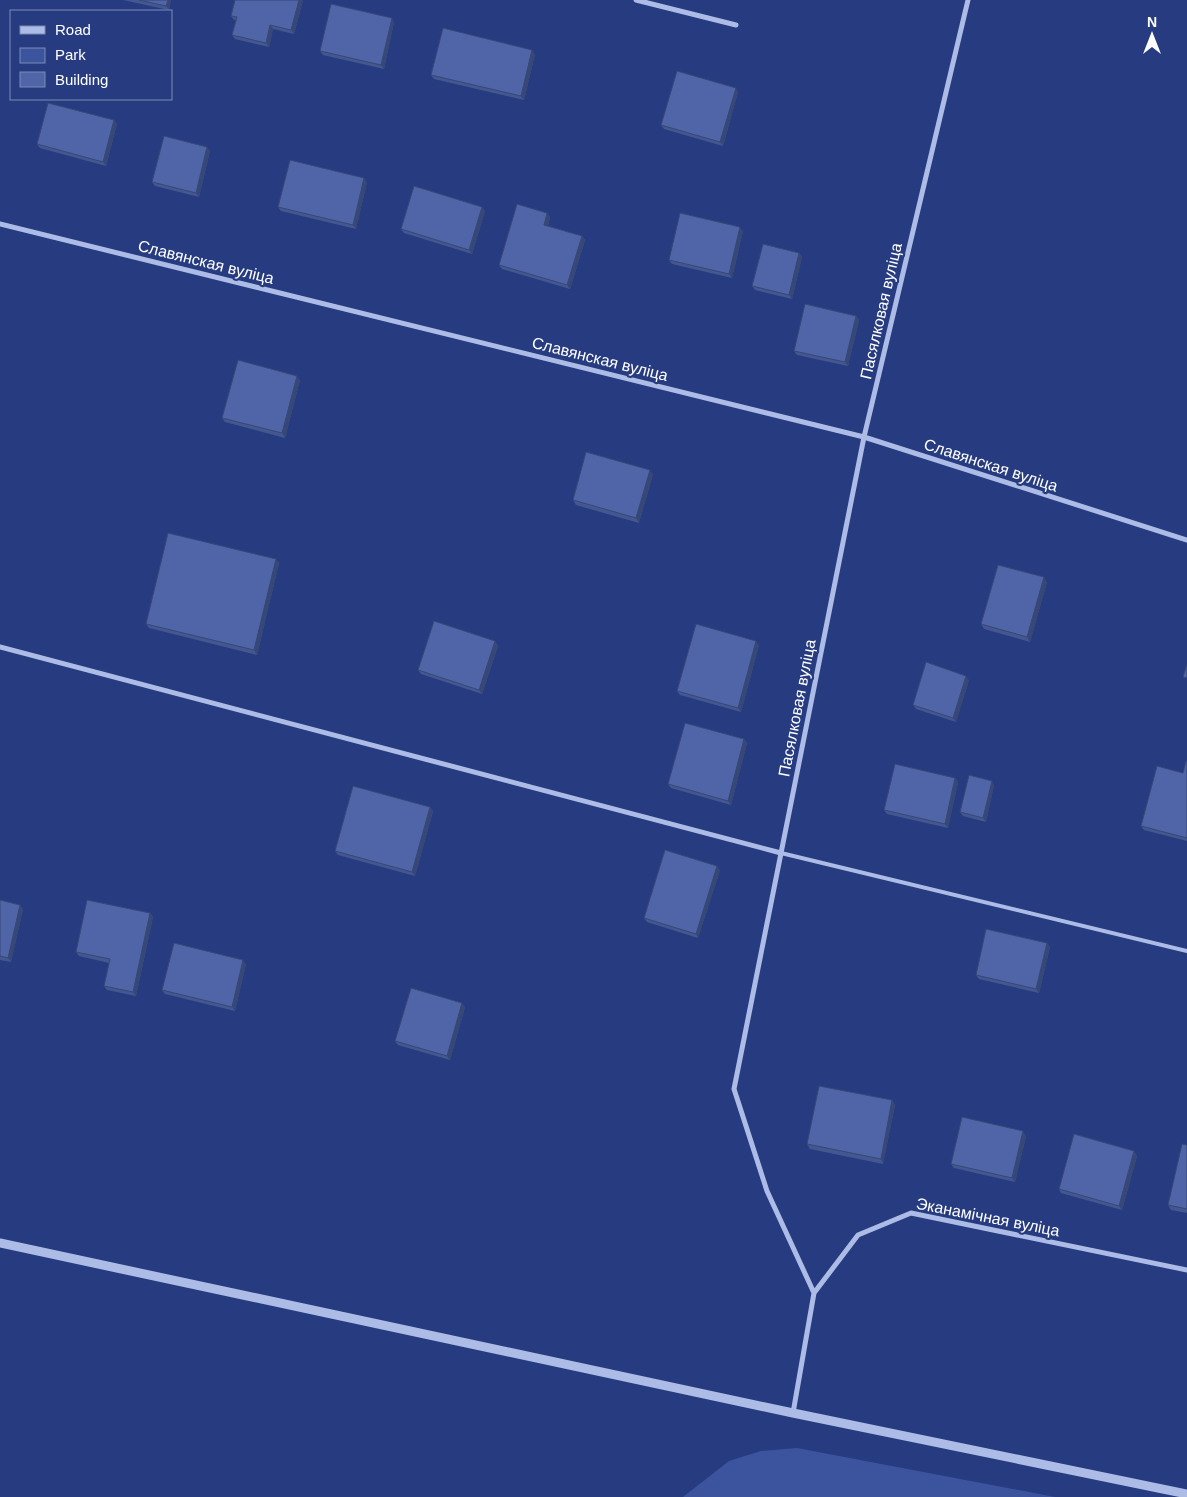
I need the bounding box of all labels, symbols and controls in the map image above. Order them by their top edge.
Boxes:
legend [10,10,172,100]
north arrow [1127,10,1177,60]
text: N [1147,14,1157,30]
text: Road [55,21,91,38]
text: Park [55,46,86,63]
text: Building [55,71,108,88]
street label: Славянская вуліца [136,237,276,287]
street label: Пасялковая вуліца [857,241,905,381]
street label: Славянская вуліца [530,334,670,384]
street label: Славянская вуліца [922,435,1060,495]
street label: Пасялковая вуліца [775,638,819,778]
street label: Эканамічная вуліца [915,1195,1061,1239]

